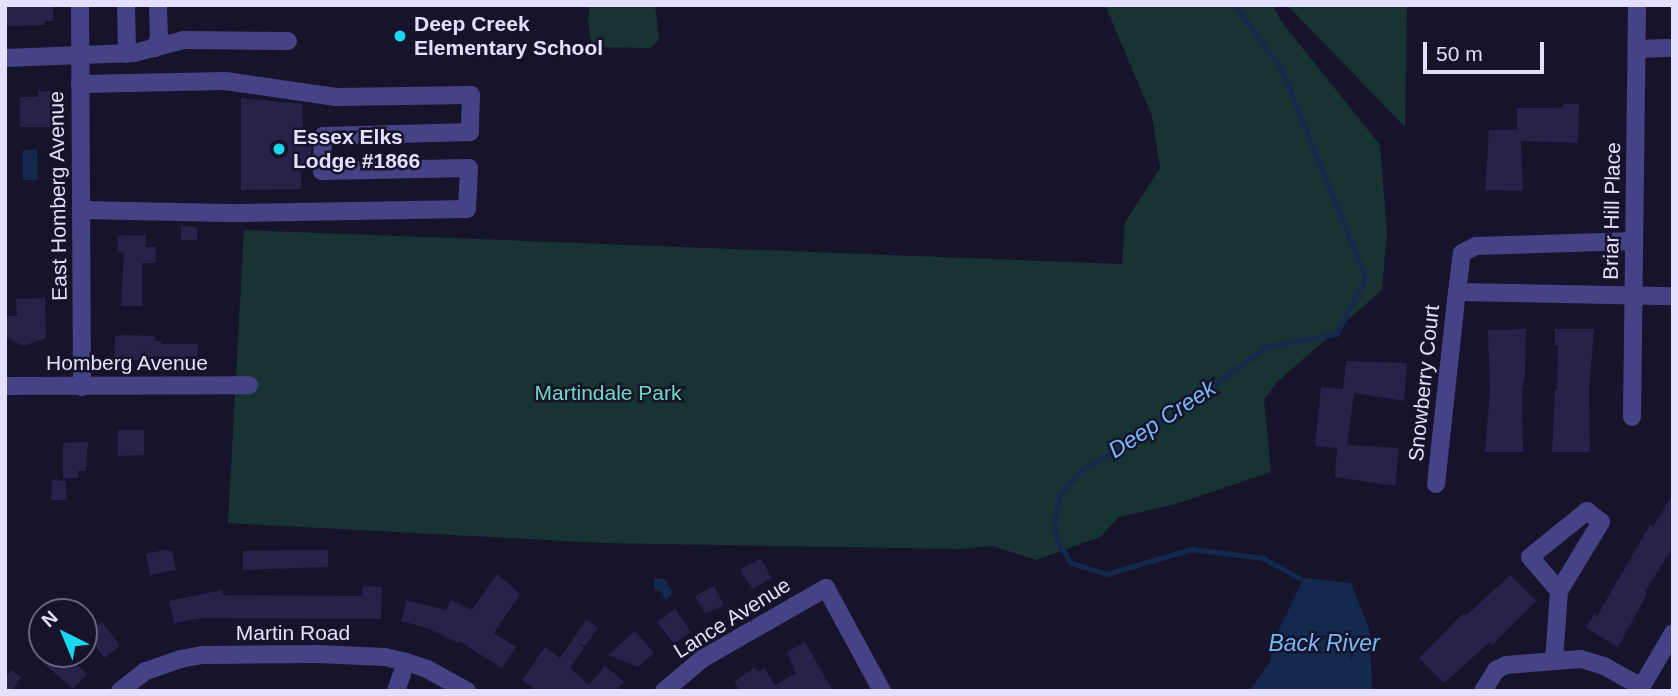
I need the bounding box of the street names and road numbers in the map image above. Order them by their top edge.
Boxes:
street label: East Homberg Avenue [44,90,72,302]
street label: Briar Hill Place [1598,142,1626,280]
street label: Snowberry Court [1403,303,1445,463]
street label: Homberg Avenue [45,350,209,376]
street label: Lance Avenue [669,572,795,664]
street label: Martin Road [236,620,350,646]

